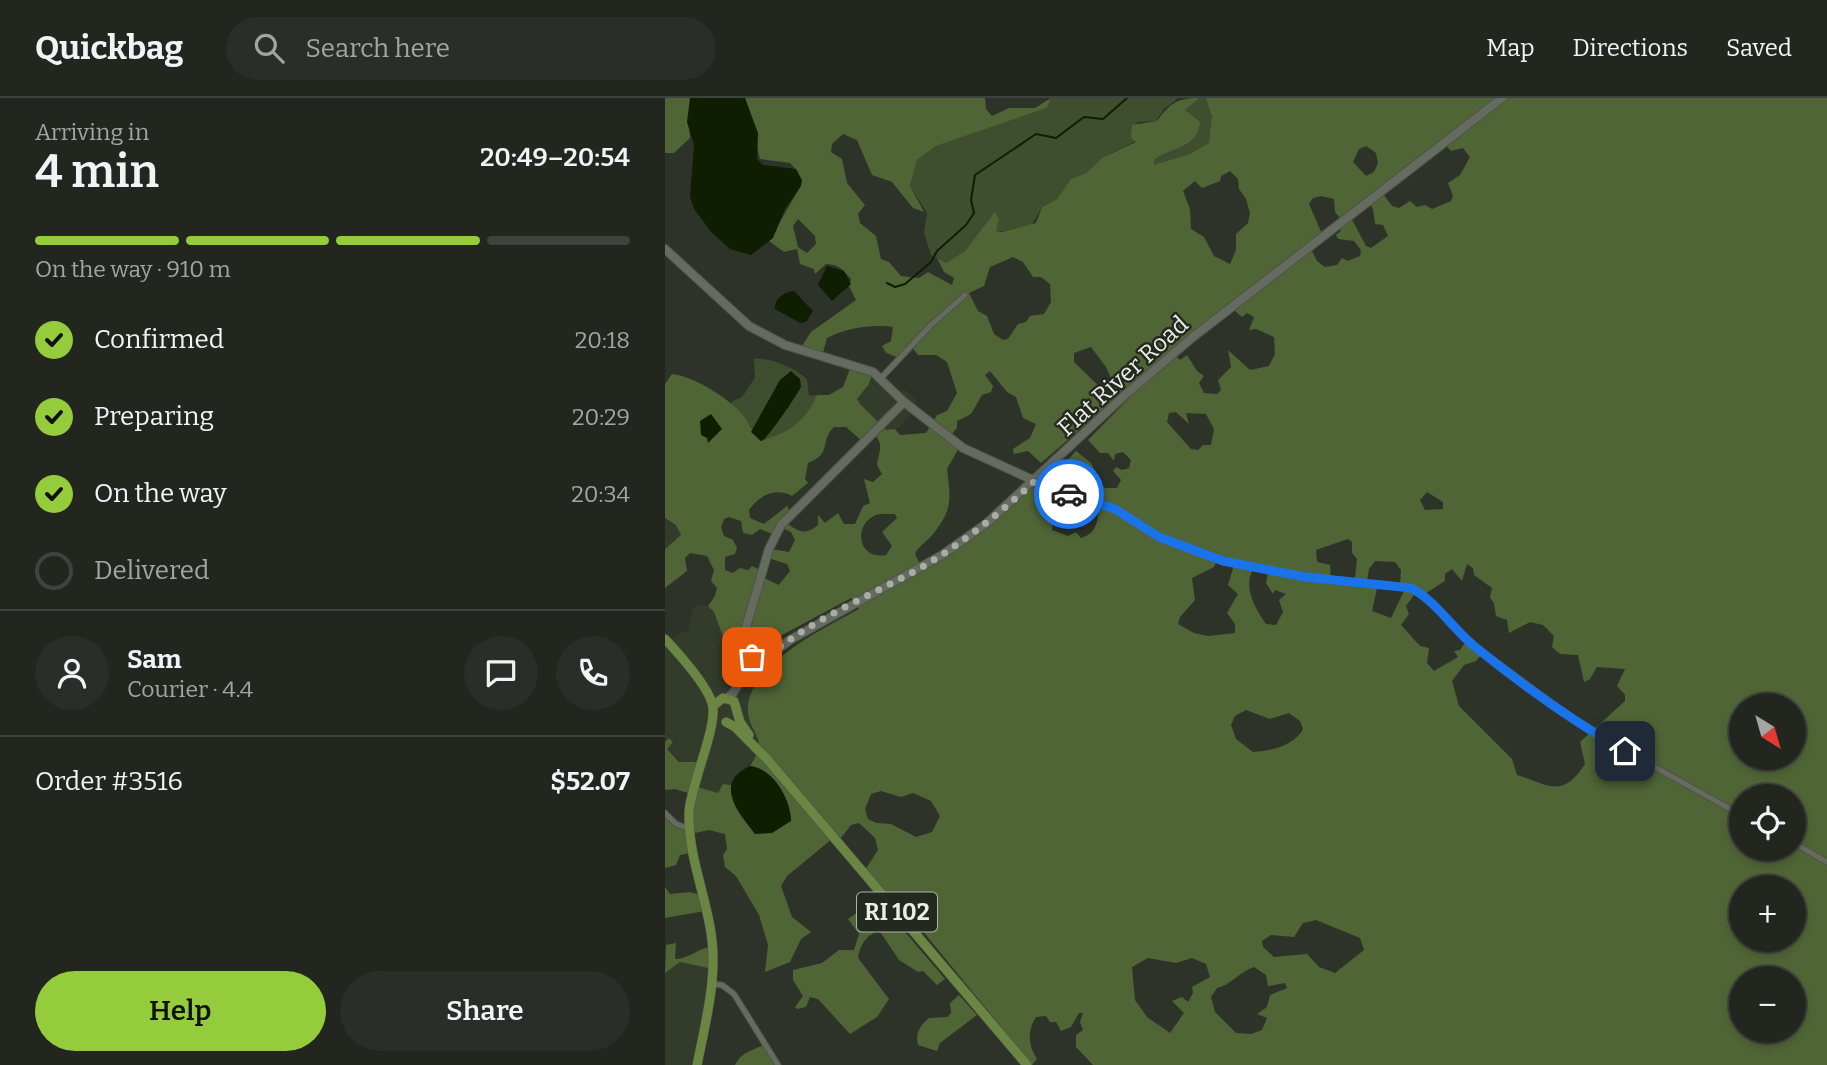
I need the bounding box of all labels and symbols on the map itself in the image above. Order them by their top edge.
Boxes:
street label: Flat River Road [1052,310,1194,442]
courier [1034,459,1104,529]
pin [722,627,782,687]
north arrow [1729,693,1806,770]
pin [1595,721,1655,781]
road number: RI 102 [857,892,937,932]

